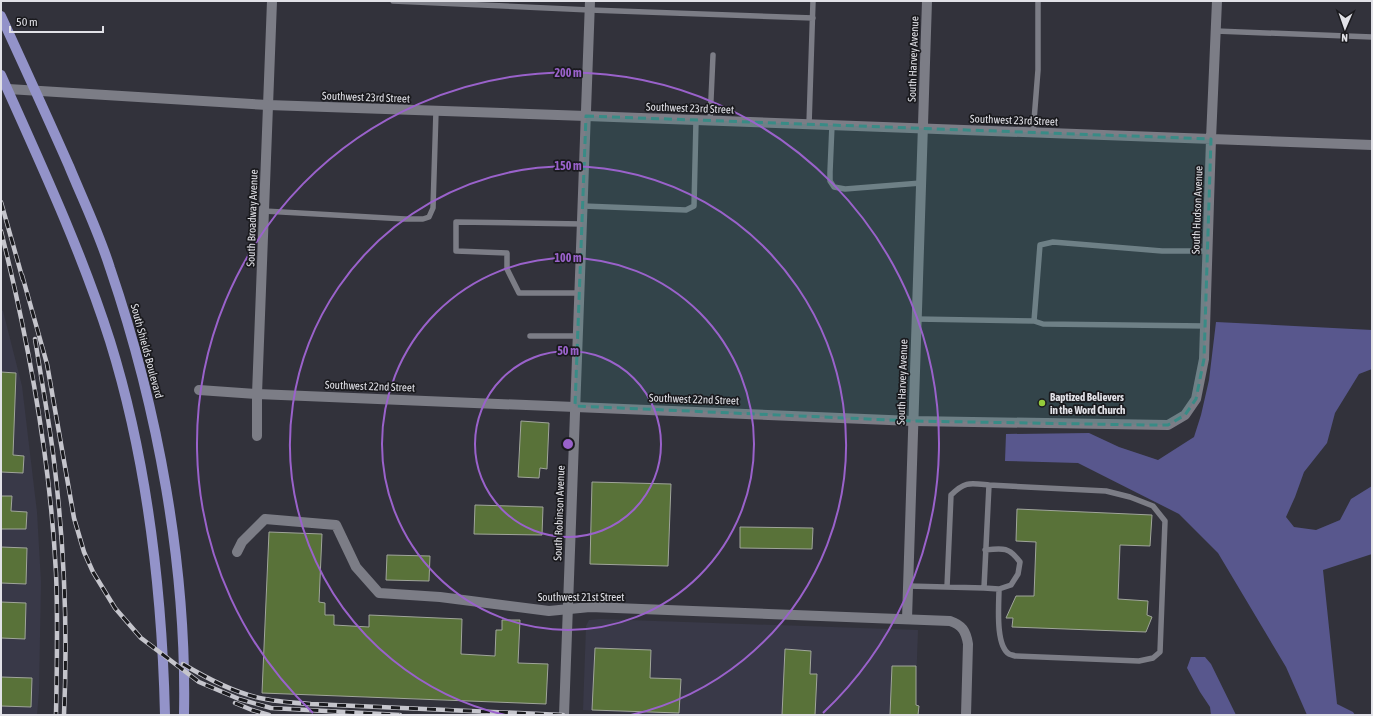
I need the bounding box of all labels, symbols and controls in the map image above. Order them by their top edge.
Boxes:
scale bar [10,8,103,34]
north arrow [1325,8,1365,48]
text: 50 m [16,15,38,29]
street label: South Harvey Avenue [906,16,920,102]
text: N [1341,32,1348,44]
text: 200 m [554,66,582,80]
street label: Southwest 23rd Street [322,89,410,105]
street label: Southwest 23rd Street [646,100,734,116]
street label: Southwest 23rd Street [970,112,1058,128]
text: 150 m [554,159,582,173]
street label: South Hudson Avenue [1189,166,1205,254]
street label: South Broadway Avenue [244,169,260,267]
text: 100 m [554,251,582,265]
street label: South Shields Boulevard [129,302,165,400]
street label: South Harvey Avenue [895,339,909,425]
text: 50 m [557,344,579,358]
street label: Southwest 22nd Street [325,378,415,394]
street label: Southwest 22nd Street [649,391,739,407]
place label: Baptized Believers in the Word Church [1050,391,1125,416]
marker: Baptized Believers in the Word Church [1037,398,1047,408]
centre of rings [561,437,575,451]
street label: South Robinson Avenue [551,465,567,561]
street label: Southwest 21st Street [538,591,624,603]

